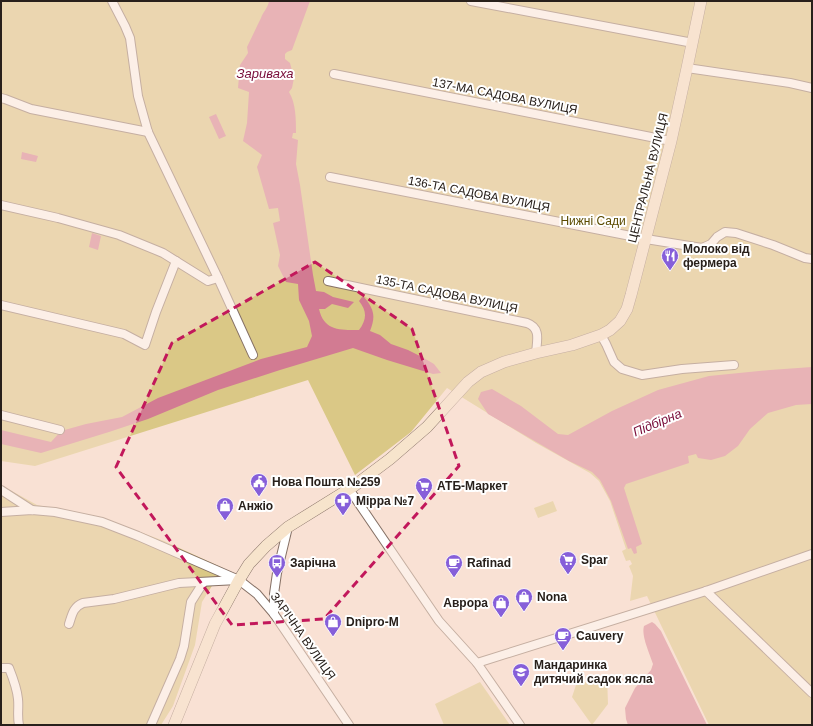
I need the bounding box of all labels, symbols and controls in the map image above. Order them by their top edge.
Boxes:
water label: Зариваха [237,66,293,81]
street label: 137-МА САДОВА ВУЛИЦЯ [431,75,579,117]
street label: ЦЕНТРАЛЬНА ВУЛИЦЯ [625,112,671,244]
street label: 136-ТА САДОВА ВУЛИЦЯ [407,173,551,215]
park label: Нижні Сади [560,214,626,228]
place label: Молоко від фермера [683,242,750,270]
restaurant icon: Молоко від фермера [660,246,680,271]
street label: 135-ТА САДОВА ВУЛИЦЯ [375,272,519,316]
water label: Підбірна [631,406,684,439]
public building icon: Нова Пошта №259 [249,472,269,497]
place label: Нова Пошта №259 [272,475,381,489]
supermarket icon: АТБ-Маркет [414,476,434,501]
place label: АТБ-Маркет [437,479,508,493]
pharmacy icon: Мірра №7 [333,491,353,516]
place label: Мірра №7 [356,494,414,508]
shop icon: Анжіо [215,496,235,521]
place label: Анжіо [238,499,273,513]
supermarket icon: Spar [558,550,578,575]
bus stop icon: Зарічна [267,553,287,578]
cafe icon: Rafinad [444,553,464,578]
place label: Spar [581,553,608,567]
place label: Зарічна [290,556,336,570]
place label: Rafinad [467,556,511,570]
shop icon: Nona [514,587,534,612]
street label: ЗАРІЧНА ВУЛИЦЯ [268,590,338,682]
place label: Nona [537,590,567,604]
shop icon: Аврора [491,593,511,618]
place label: Аврора [443,596,488,610]
shop icon: Dnipro-M [323,612,343,637]
place label: Dnipro-M [346,615,399,629]
cafe icon: Cauvery [553,626,573,651]
place label: Cauvery [576,629,624,643]
place label: Мандаринка дитячий садок ясла [534,658,653,686]
school or university icon: Мандаринка дитячий садок ясла [511,662,531,687]

